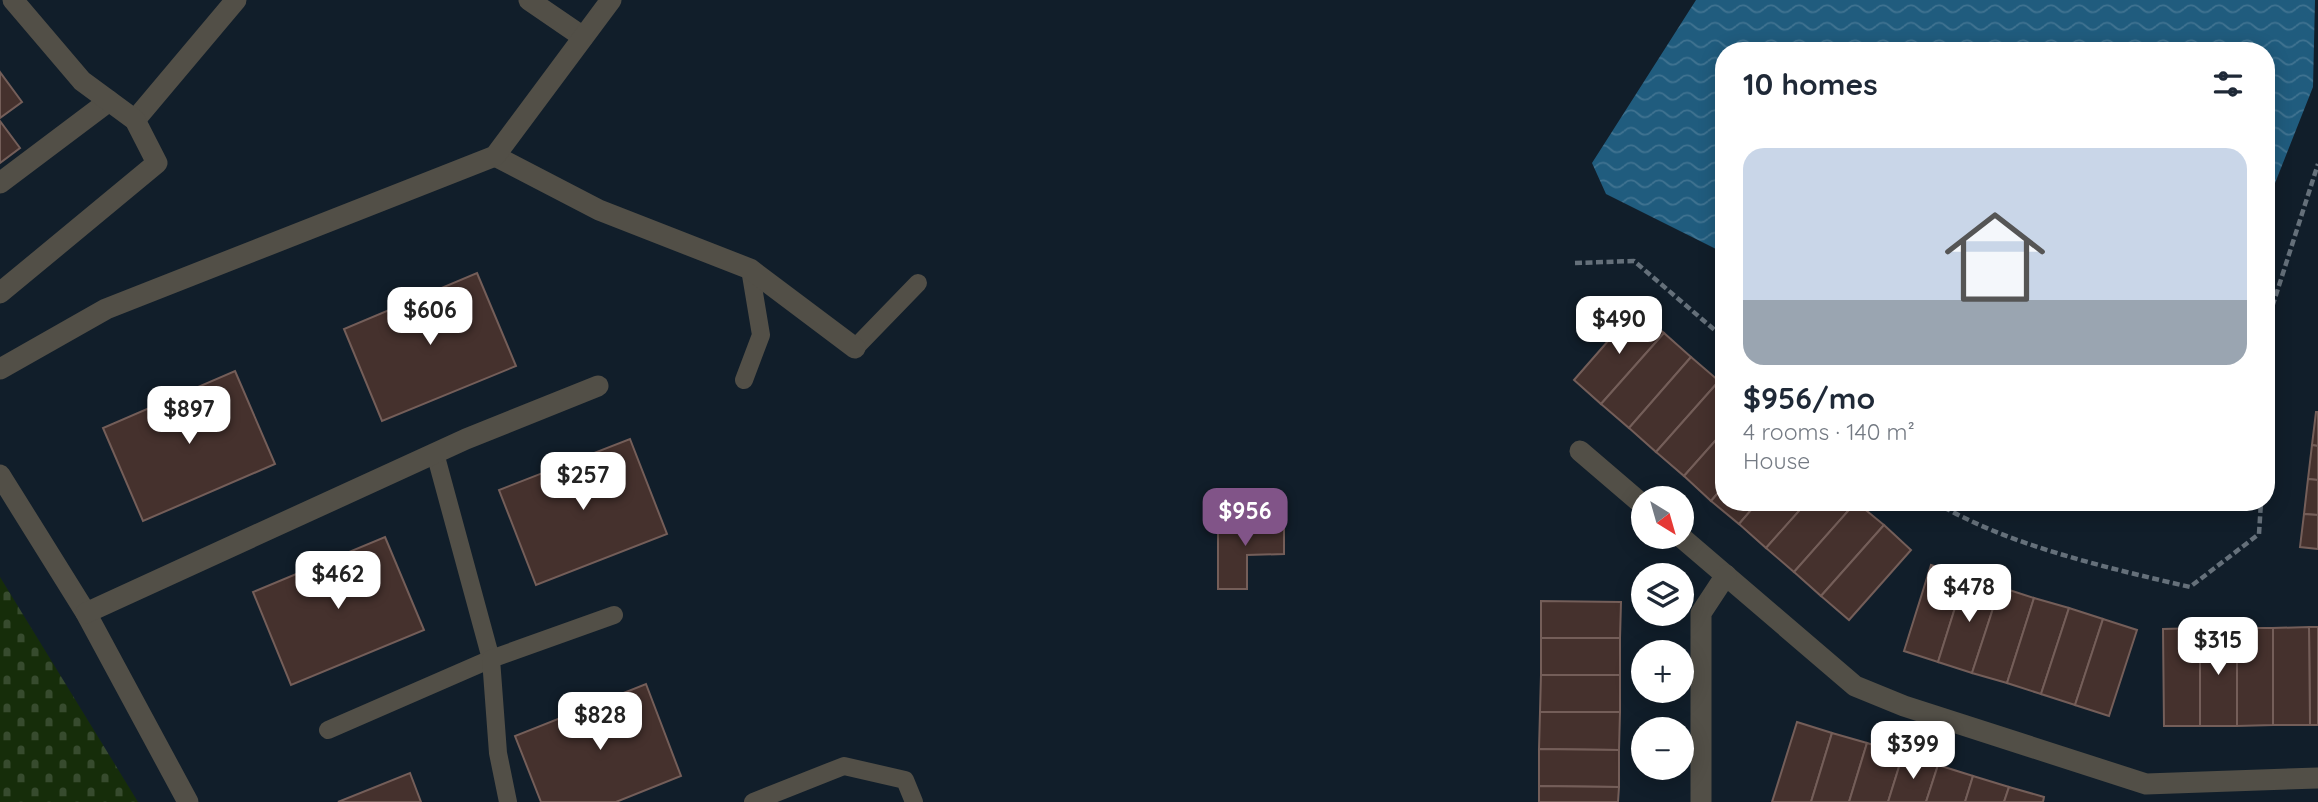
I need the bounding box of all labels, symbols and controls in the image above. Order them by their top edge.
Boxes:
text: 10 homes [1743,65,1878,103]
icon: filters [2209,65,2247,103]
icon: home [1932,194,2058,320]
pin: $606 [389,288,471,347]
text: $606 [403,295,457,324]
pin: $490 [1578,296,1660,356]
text: $490 [1592,304,1646,333]
text: $956/mo [1743,379,1875,417]
pin: $897 [148,386,230,446]
text: $897 [163,394,215,423]
text: 4 rooms · 140 m² [1743,417,1915,446]
text: House [1743,446,1810,475]
pin: $257 [542,452,624,512]
text: $257 [557,460,609,489]
north arrow [1631,486,1694,550]
map controls [1631,486,1694,780]
pin: $956 [1204,489,1286,548]
text: $956 [1219,496,1271,525]
pin: $462 [297,552,379,611]
text: $462 [311,559,365,588]
button: layers [1631,563,1694,626]
pin: $478 [1928,564,2010,624]
text: $478 [1943,572,1995,601]
pin: $315 [2177,618,2259,677]
text: $315 [2194,625,2242,654]
button: + [1631,640,1694,703]
pin: $828 [559,692,641,752]
text: $828 [574,700,626,729]
button: − [1631,717,1694,780]
pin: $399 [1872,722,1954,781]
text: $399 [1887,729,1939,758]

